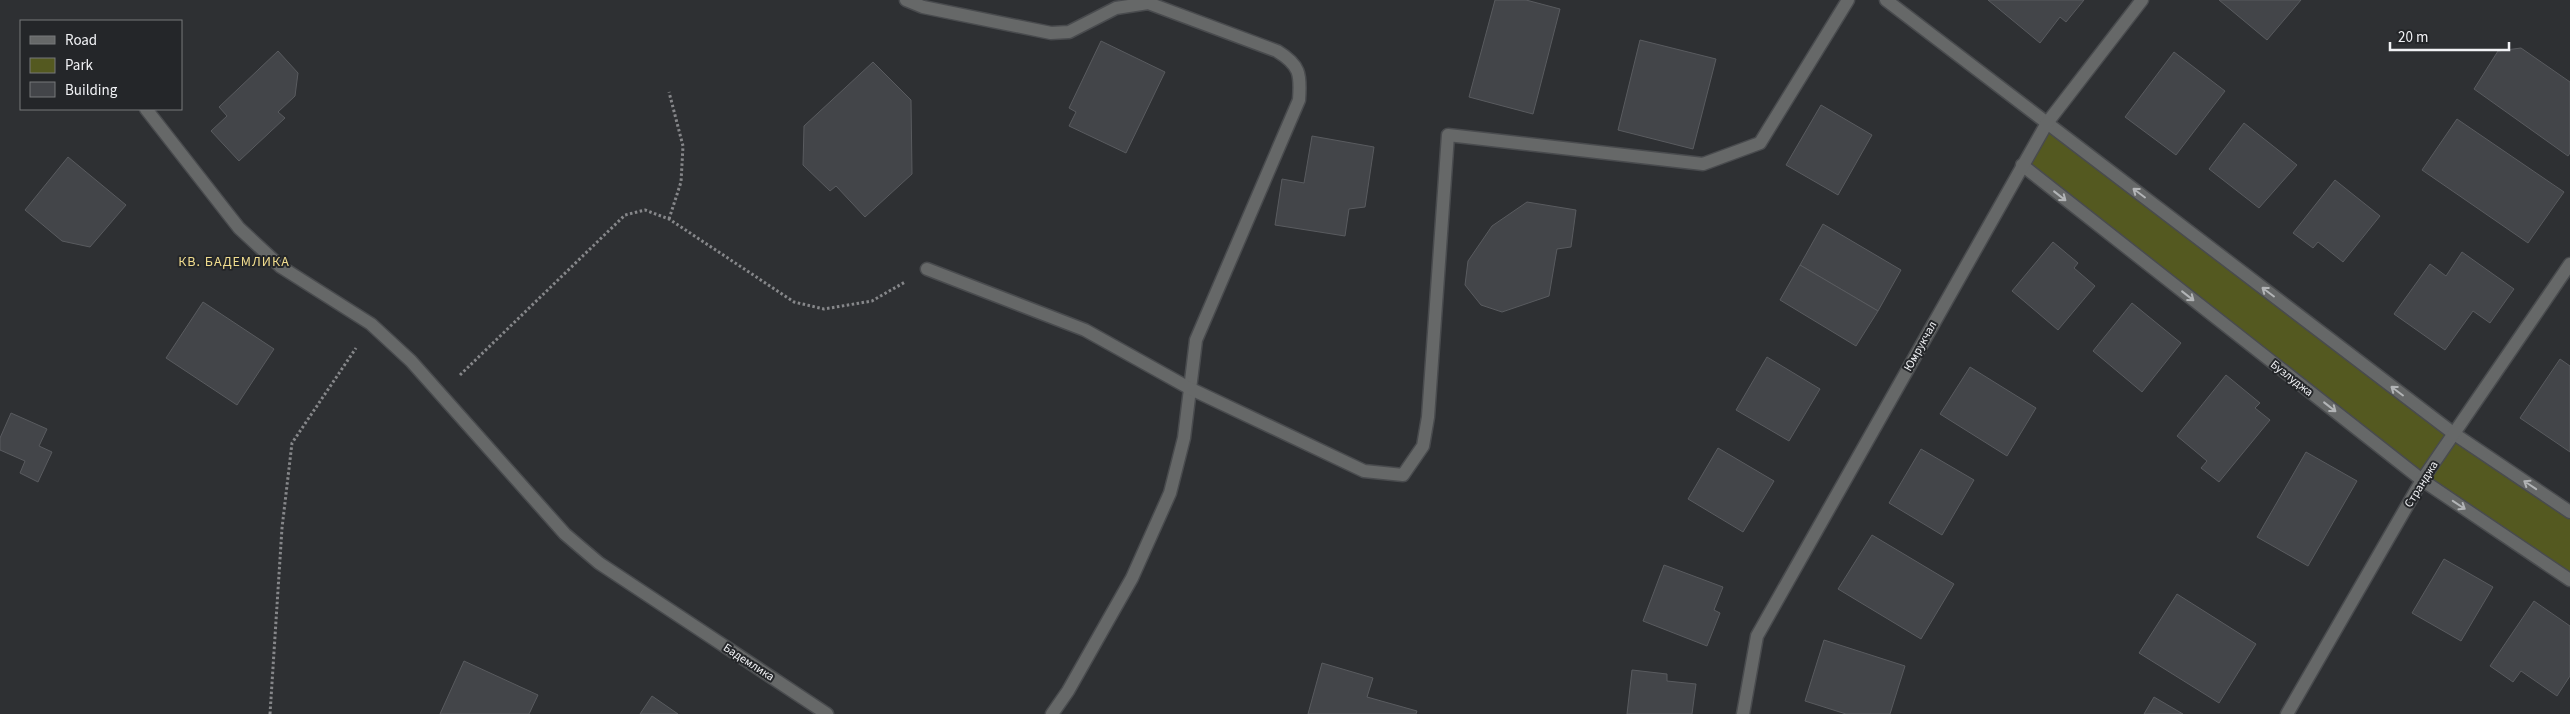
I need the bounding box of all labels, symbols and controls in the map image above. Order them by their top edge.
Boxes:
legend [20,20,182,110]
scale bar [2390,20,2509,52]
text: 20 m [2398,27,2428,48]
text: Road [65,30,97,51]
text: Park [65,55,94,76]
text: Building [65,80,118,101]
one-way arrow [2133,188,2146,199]
one-way arrow [2054,190,2067,201]
district label: КВ. БАДЕМЛИКА [178,252,290,272]
one-way arrow [2261,287,2275,297]
one-way arrow [2181,291,2194,302]
street label: Юмрукчал [1900,318,1941,374]
street label: Бузлуджа [2267,356,2317,401]
one-way arrow [2391,385,2404,396]
one-way arrow [2323,402,2336,413]
street label: Странджа [2400,458,2442,511]
one-way arrow [2523,480,2537,490]
one-way arrow [2452,500,2466,510]
street label: Бадемлика [720,640,778,685]

